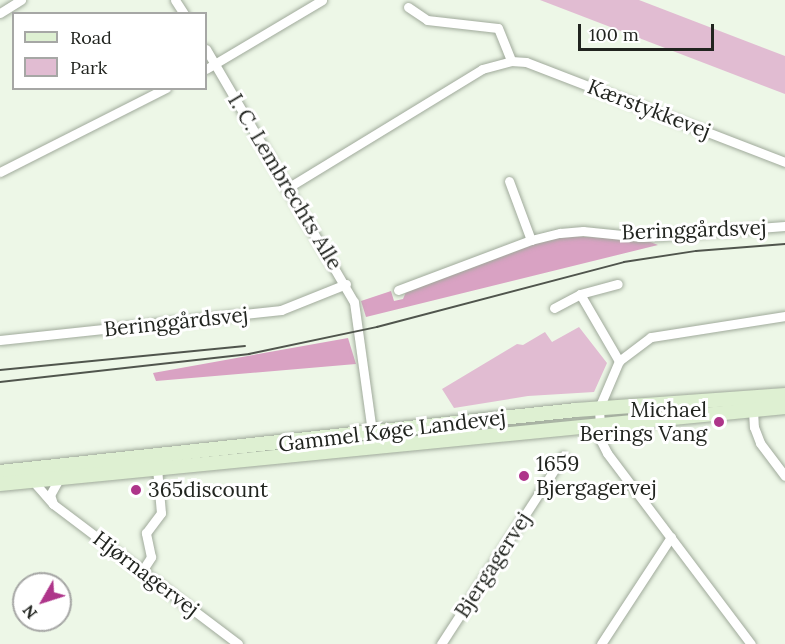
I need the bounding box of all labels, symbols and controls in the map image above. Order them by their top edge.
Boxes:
legend [12,12,207,90]
scale bar [581,12,718,50]
text: 100 m [589,23,639,46]
text: Road [70,26,112,49]
text: Park [70,56,107,79]
street label: Kærstykkevej [584,74,714,144]
street label: I. C. Lembrechts Alle [223,89,347,275]
street label: Beringgårdsvej [621,215,767,245]
street label: Beringgårdsvej [103,302,249,342]
place label: Michael Berings Vang [580,397,707,447]
street label: Gammel Køge Landevej [277,405,507,457]
marker: Michael Berings Vang [712,415,726,429]
place label: 1659 Bjergagervej [536,451,657,501]
marker: 1659 Bjergagervej [517,469,531,483]
place label: 365discount [148,477,268,503]
marker: 365discount [129,483,143,497]
street label: Bjergagervej [450,508,536,622]
street label: Hjørnagervej [88,526,204,622]
north arrow [12,572,72,632]
text: N [18,601,41,623]

